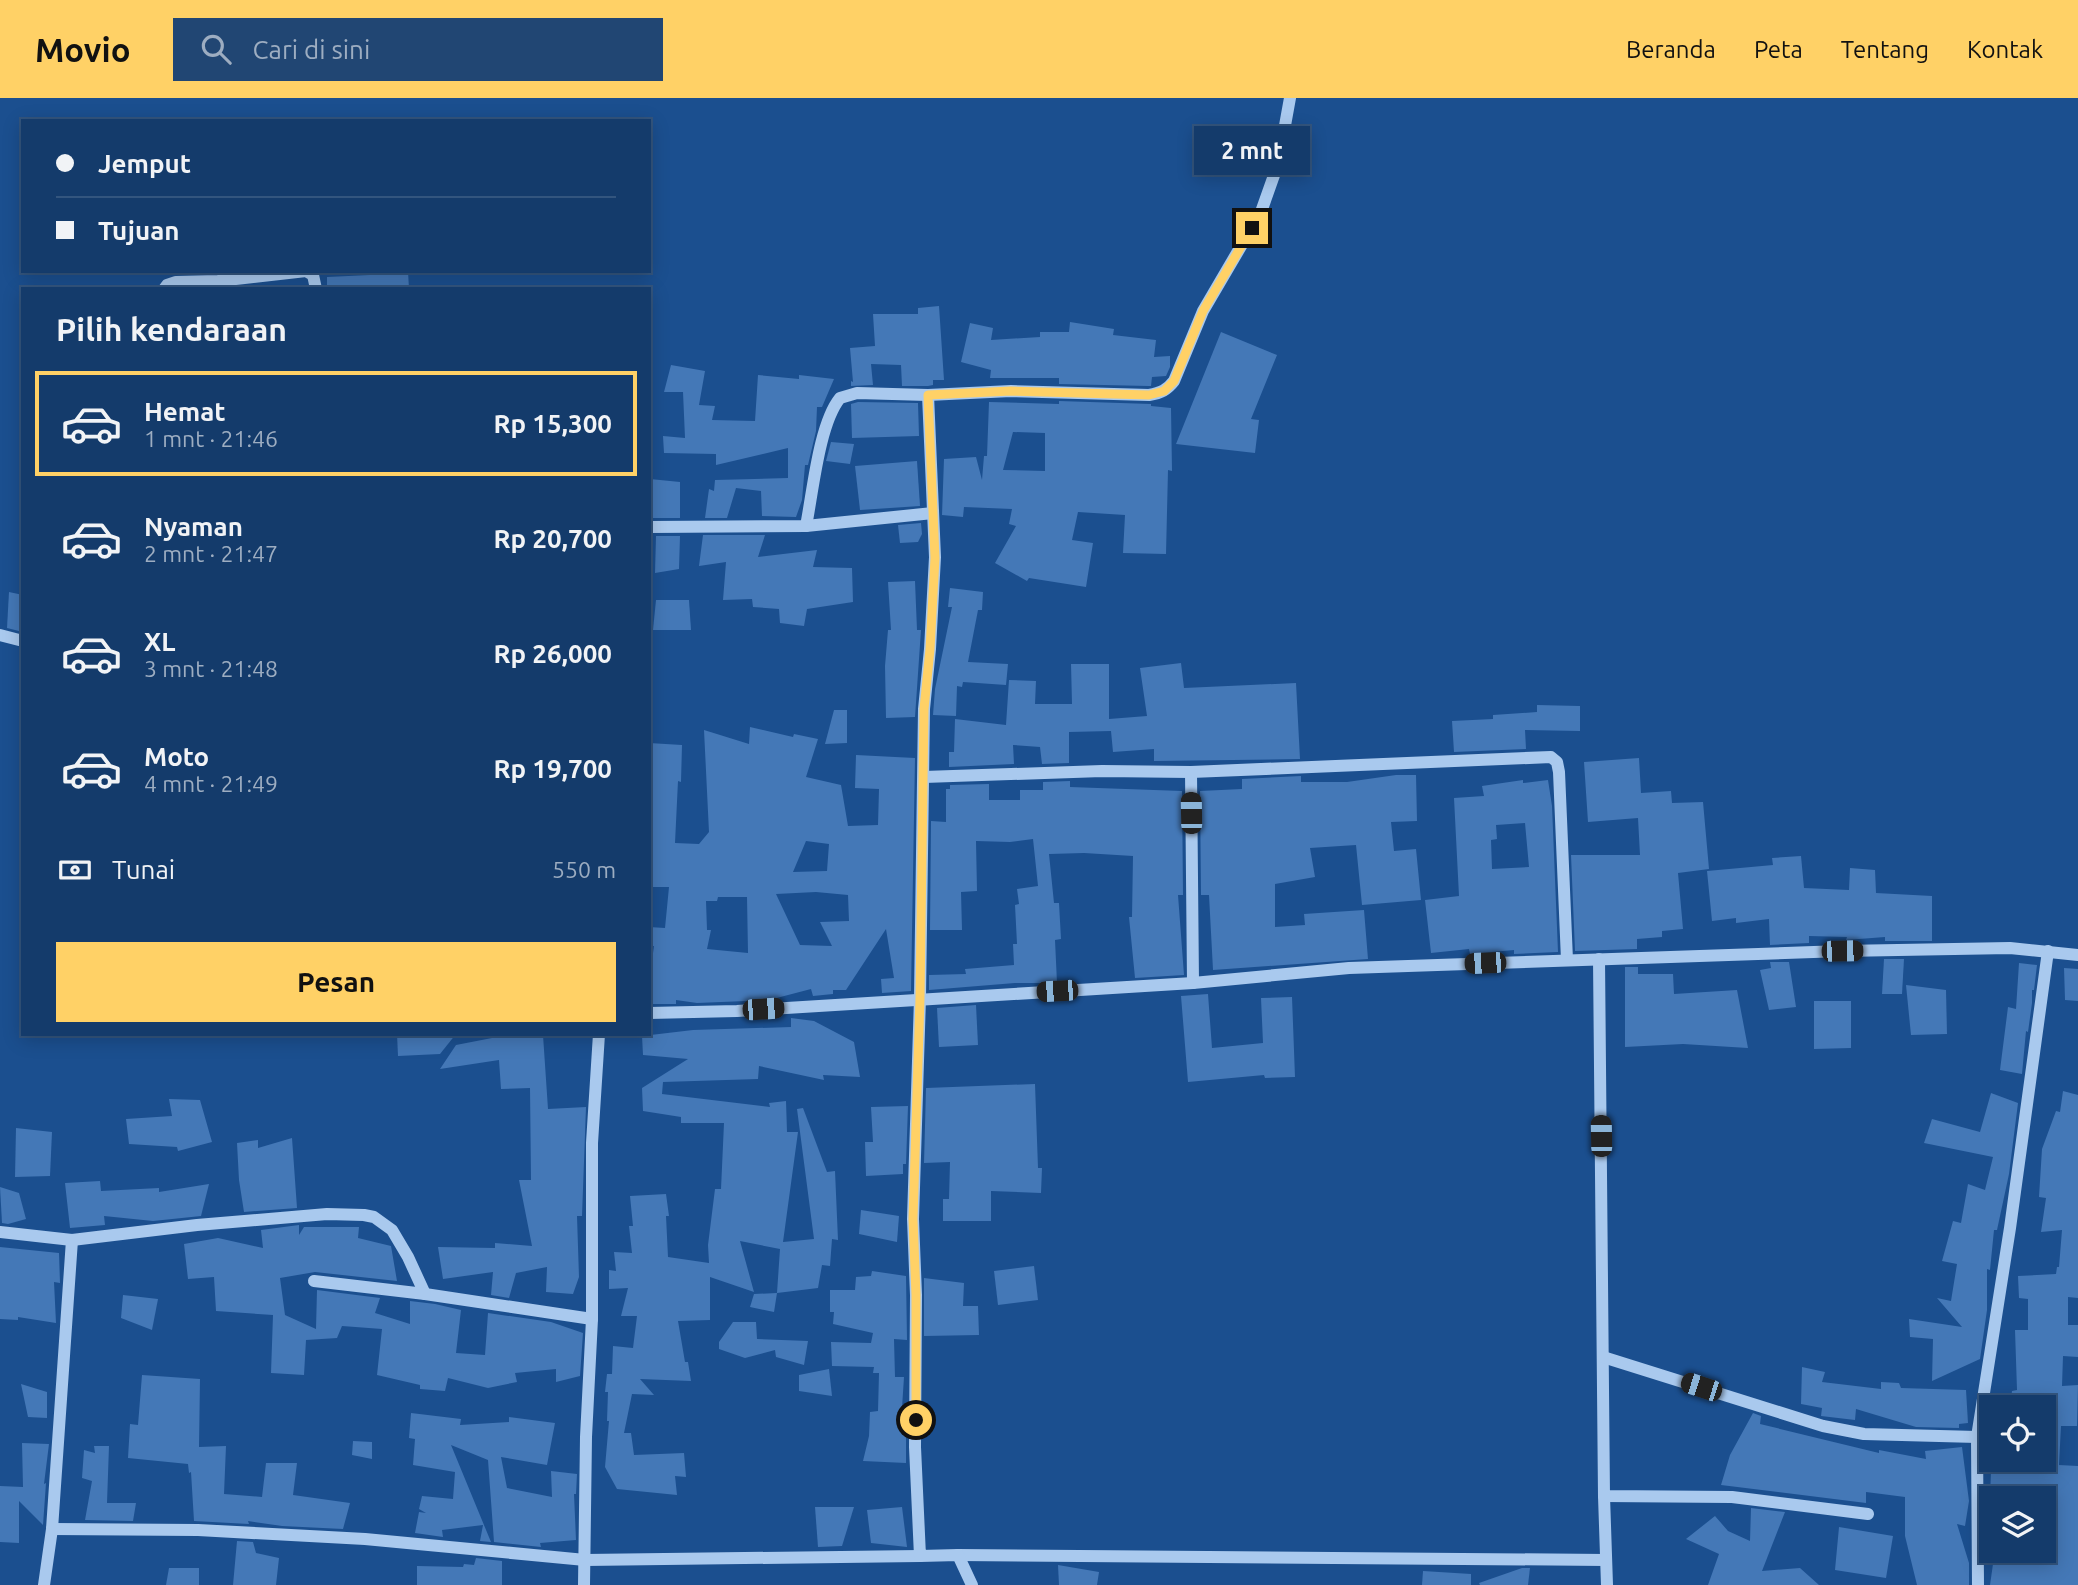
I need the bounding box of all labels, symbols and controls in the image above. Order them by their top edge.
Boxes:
search box [173,18,663,81]
icon: search [197,30,235,68]
text: Movio [35,31,131,68]
text: Cari di sini [253,35,370,64]
text: Beranda [1626,36,1716,63]
text: Peta [1754,36,1803,63]
text: Tentang [1841,36,1929,63]
text: Kontak [1967,36,2043,63]
callout: 2 mnt [1194,127,1310,176]
text: 2 mnt [1221,138,1283,163]
text: Jemput [98,149,191,178]
route end [1236,212,1268,244]
text: Tujuan [98,216,179,245]
text: Pilih kendaraan [56,311,287,347]
icon: car [60,392,123,455]
text: Hemat [144,397,226,426]
text: Rp 15,300 [493,409,612,438]
text: 1 mnt · 21:46 [144,426,278,451]
icon: car [60,507,123,570]
text: Nyaman [144,512,243,541]
text: Rp 20,700 [493,524,612,553]
text: 2 mnt · 21:47 [144,541,278,566]
icon: car [60,622,123,685]
text: XL [144,627,175,656]
text: Rp 26,000 [493,639,612,668]
text: 3 mnt · 21:48 [144,656,278,681]
icon: car [60,737,123,800]
text: Moto [144,742,209,771]
text: Rp 19,700 [493,754,612,783]
text: 4 mnt · 21:49 [144,771,278,796]
car [1181,792,1202,834]
icon: cash [56,851,94,889]
text: Tunai [112,855,175,884]
text: 550 m [552,857,616,882]
car [1821,940,1864,962]
button: Pesan [56,942,616,1022]
car [1464,952,1507,974]
car [1036,979,1079,1003]
car [742,997,785,1021]
car [1591,1115,1612,1157]
car [1678,1371,1725,1403]
map controls [1979,1395,2056,1563]
button: locate [1979,1395,2056,1472]
route start [900,1404,932,1436]
button: layers [1979,1486,2056,1563]

